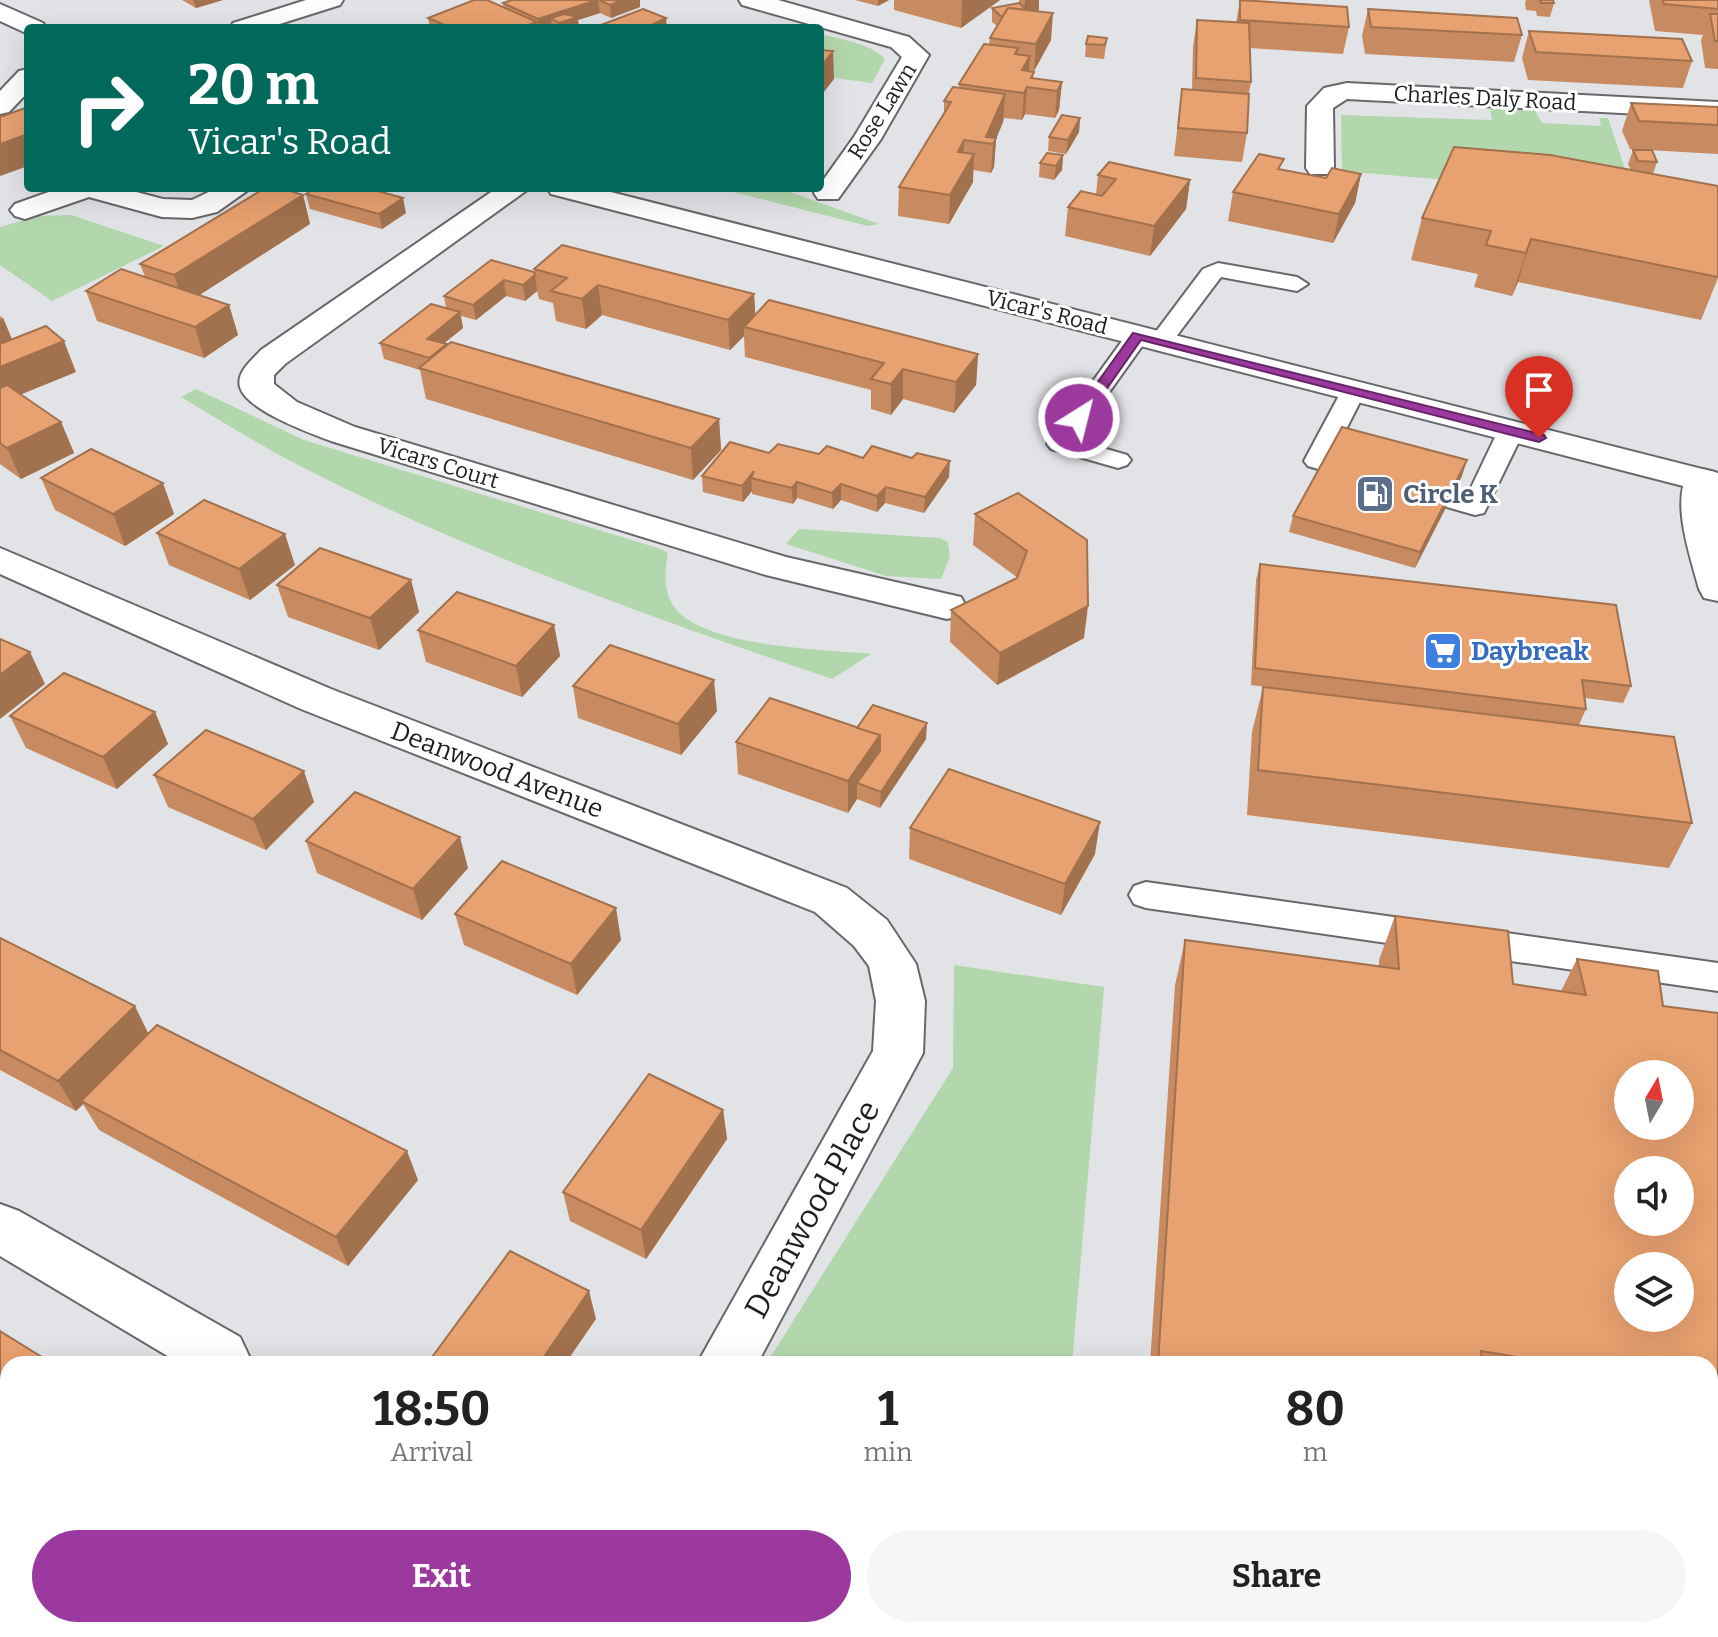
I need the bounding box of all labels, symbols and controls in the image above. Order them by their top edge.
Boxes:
text: 20 m [188,52,319,119]
icon: right [56,56,160,160]
street label: Rose Lawn [842,58,922,164]
street label: Charles Daly Road [1393,80,1577,116]
text: Vicar's Road [188,120,391,164]
street label: Vicar's Road [984,284,1110,340]
pin [1505,356,1573,438]
icon: arrive [1517,368,1561,412]
position arrow [1037,376,1121,460]
street label: Vicars Court [374,432,502,494]
fuel station icon: Circle K [1354,473,1396,515]
place label: Circle K [1403,479,1498,510]
supermarket icon: Daybreak [1422,630,1464,672]
place label: Daybreak [1471,636,1589,667]
street label: Deanwood Avenue [386,715,608,825]
north arrow [1614,1060,1694,1140]
map controls [1614,1060,1694,1332]
street label: Deanwood Place [737,1094,887,1324]
button: sound [1614,1156,1694,1236]
button: layers [1614,1252,1694,1332]
text: 18:50 [373,1380,491,1438]
text: 1 [878,1380,898,1438]
text: 80 [1286,1380,1345,1438]
text: Arrival [391,1437,473,1468]
text: min [864,1437,913,1468]
text: m [1303,1437,1328,1468]
button: Exit [32,1530,851,1622]
button: Share [867,1530,1686,1622]

